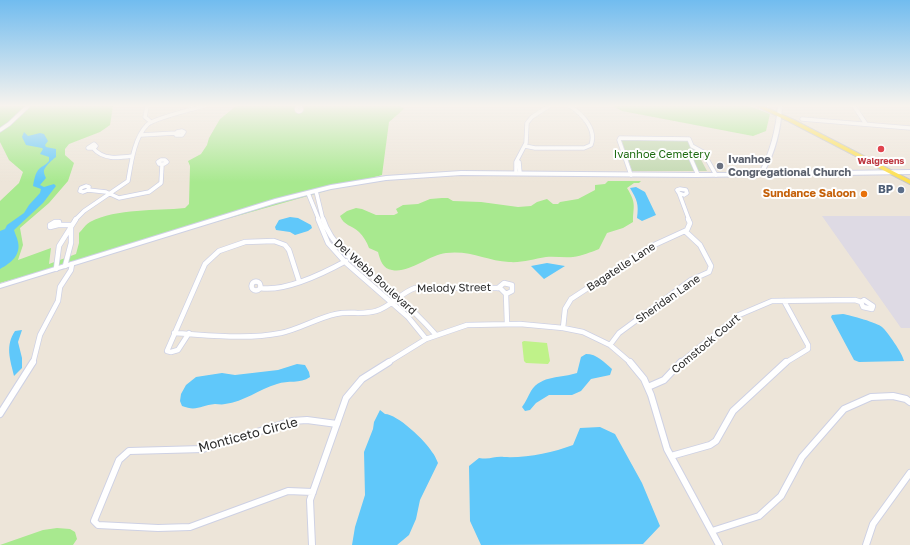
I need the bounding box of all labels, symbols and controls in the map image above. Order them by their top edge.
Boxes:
marker: Walgreens [876,144,886,154]
park label: Ivanhoe Cemetery [614,148,710,162]
place label: Ivanhoe Congregational Church [728,153,851,179]
place label: Walgreens [858,156,904,166]
marker: Ivanhoe Congregational Church [715,161,725,171]
place label: BP [878,183,893,197]
marker: BP [896,185,906,195]
place label: Sundance Saloon [763,187,856,201]
marker: Sundance Saloon [859,189,869,199]
street label: Del Webb Boulevard [331,237,419,317]
street label: Bagatelle Lane [584,240,658,294]
street label: Sheridan Lane [633,272,703,326]
street label: Melody Street [417,281,491,295]
street label: Comstock Court [669,312,743,376]
street label: Monticeto Circle [197,414,299,456]

